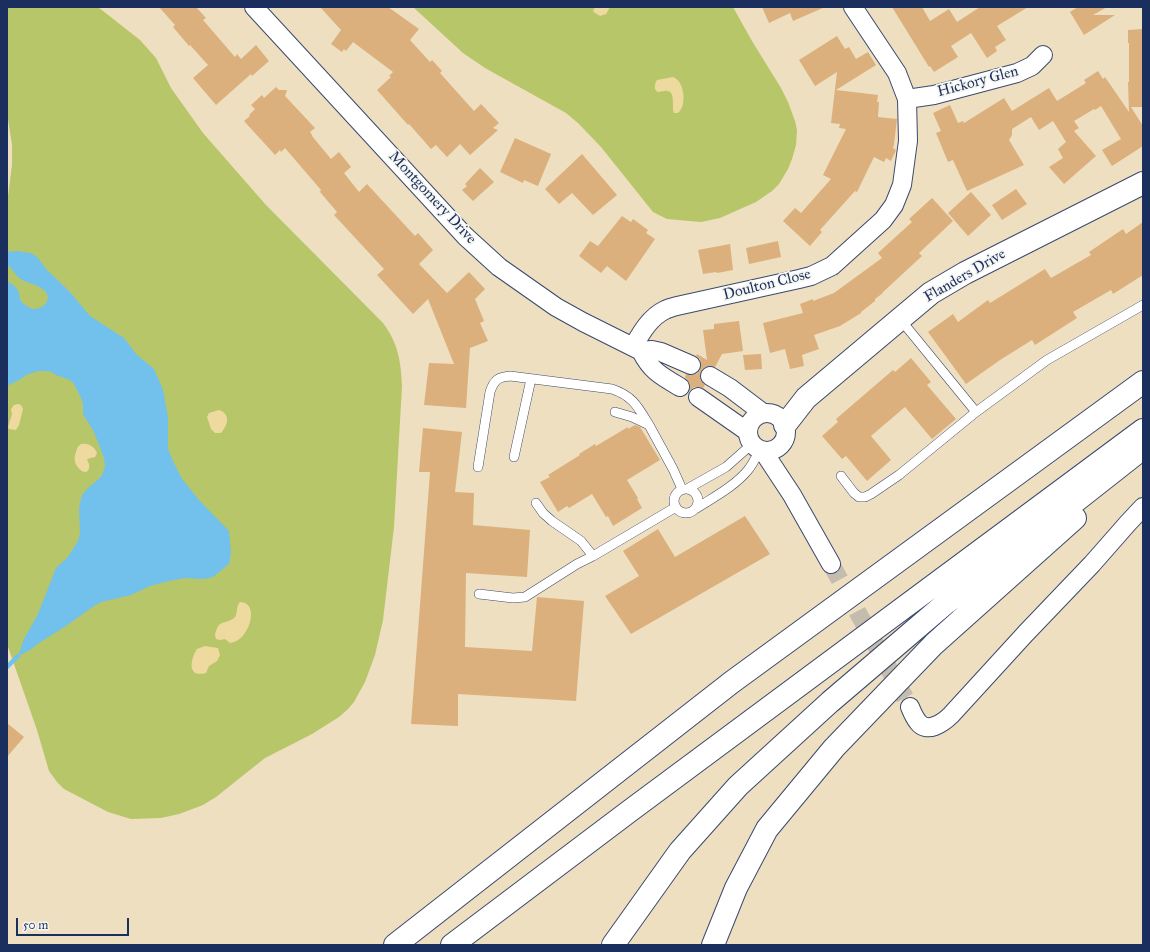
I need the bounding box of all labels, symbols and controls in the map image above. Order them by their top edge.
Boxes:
street label: Hickory Glen [936,63,1020,101]
street label: Montgomery Drive [384,148,480,248]
street label: Flanders Drive [921,245,1009,307]
street label: Doulton Close [721,265,813,305]
scale bar [18,910,131,936]
text: 50 m [23,918,48,932]

